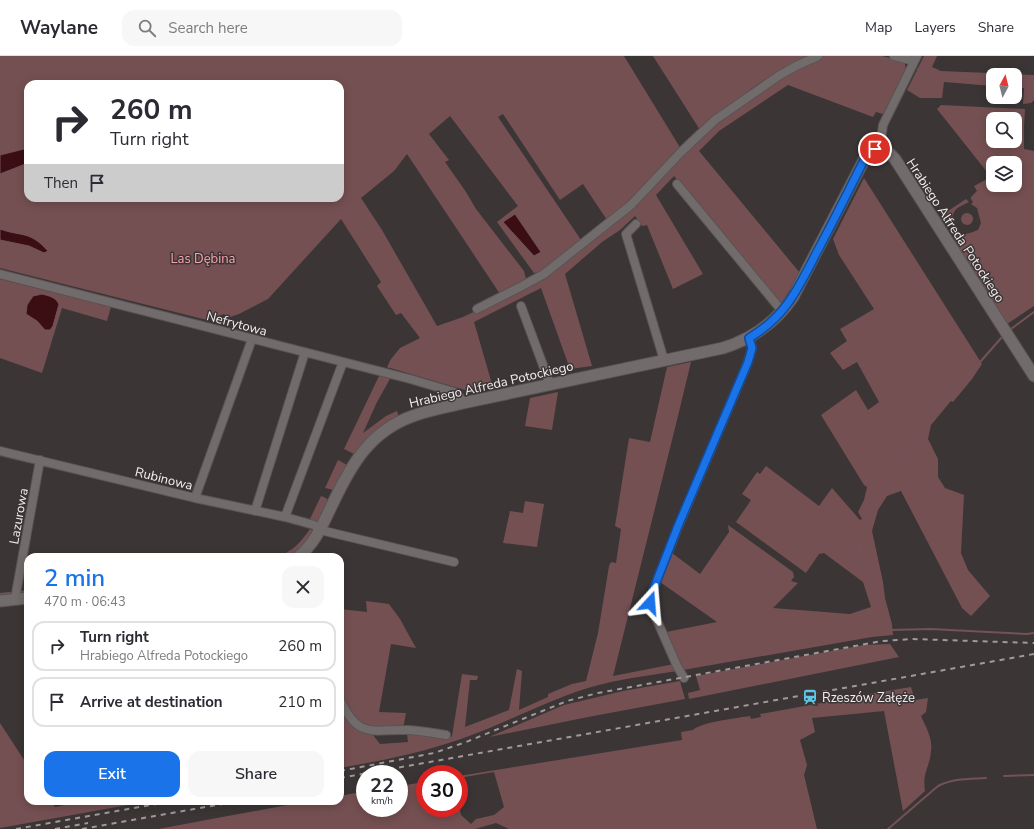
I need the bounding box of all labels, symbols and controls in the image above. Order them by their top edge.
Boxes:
search box [122,10,402,46]
text: Waylane [20,15,98,41]
icon: search [136,17,158,39]
text: Search here [168,18,248,38]
text: Map [865,18,892,37]
text: Layers [914,18,956,37]
text: Share [978,18,1014,37]
north arrow [986,68,1022,104]
map controls [986,68,1022,192]
text: 260 m [110,91,193,129]
icon: right [44,96,96,148]
button: search [986,112,1022,148]
text: Turn right [110,127,189,151]
pin [858,132,892,166]
icon: arrive [864,138,886,160]
street label: Hrabiego Alfreda Potockiego [902,155,1008,306]
button: layers [986,156,1022,192]
icon: arrive [86,172,108,194]
text: Then [44,173,78,193]
park label: Las Dębina [171,250,235,268]
street label: Nefrytowa [204,307,269,341]
street label: Hrabiego Alfreda Potockiego [407,357,575,413]
street label: Rubinowa [133,463,194,495]
street label: Lazurowa [5,487,33,546]
text: 2 min [44,562,105,594]
button: close [282,566,324,608]
position arrow [629,582,671,624]
text: 470 m · 06:43 [44,593,126,611]
text: Turn right [80,627,149,647]
icon: right [46,635,68,657]
text: 260 m [278,636,322,656]
text: Hrabiego Alfreda Potockiego [80,647,248,665]
station icon: Rzeszów Załęże [801,688,819,706]
place label: Rzeszów Załęże [822,689,915,707]
icon: arrive [46,691,68,713]
text: Arrive at destination [80,692,223,712]
text: 210 m [278,692,322,712]
button: Exit [44,751,180,797]
button: Share [188,751,324,797]
speed limit sign: 30 [416,765,468,817]
text: 22 [370,772,394,799]
text: km/h [371,794,393,808]

